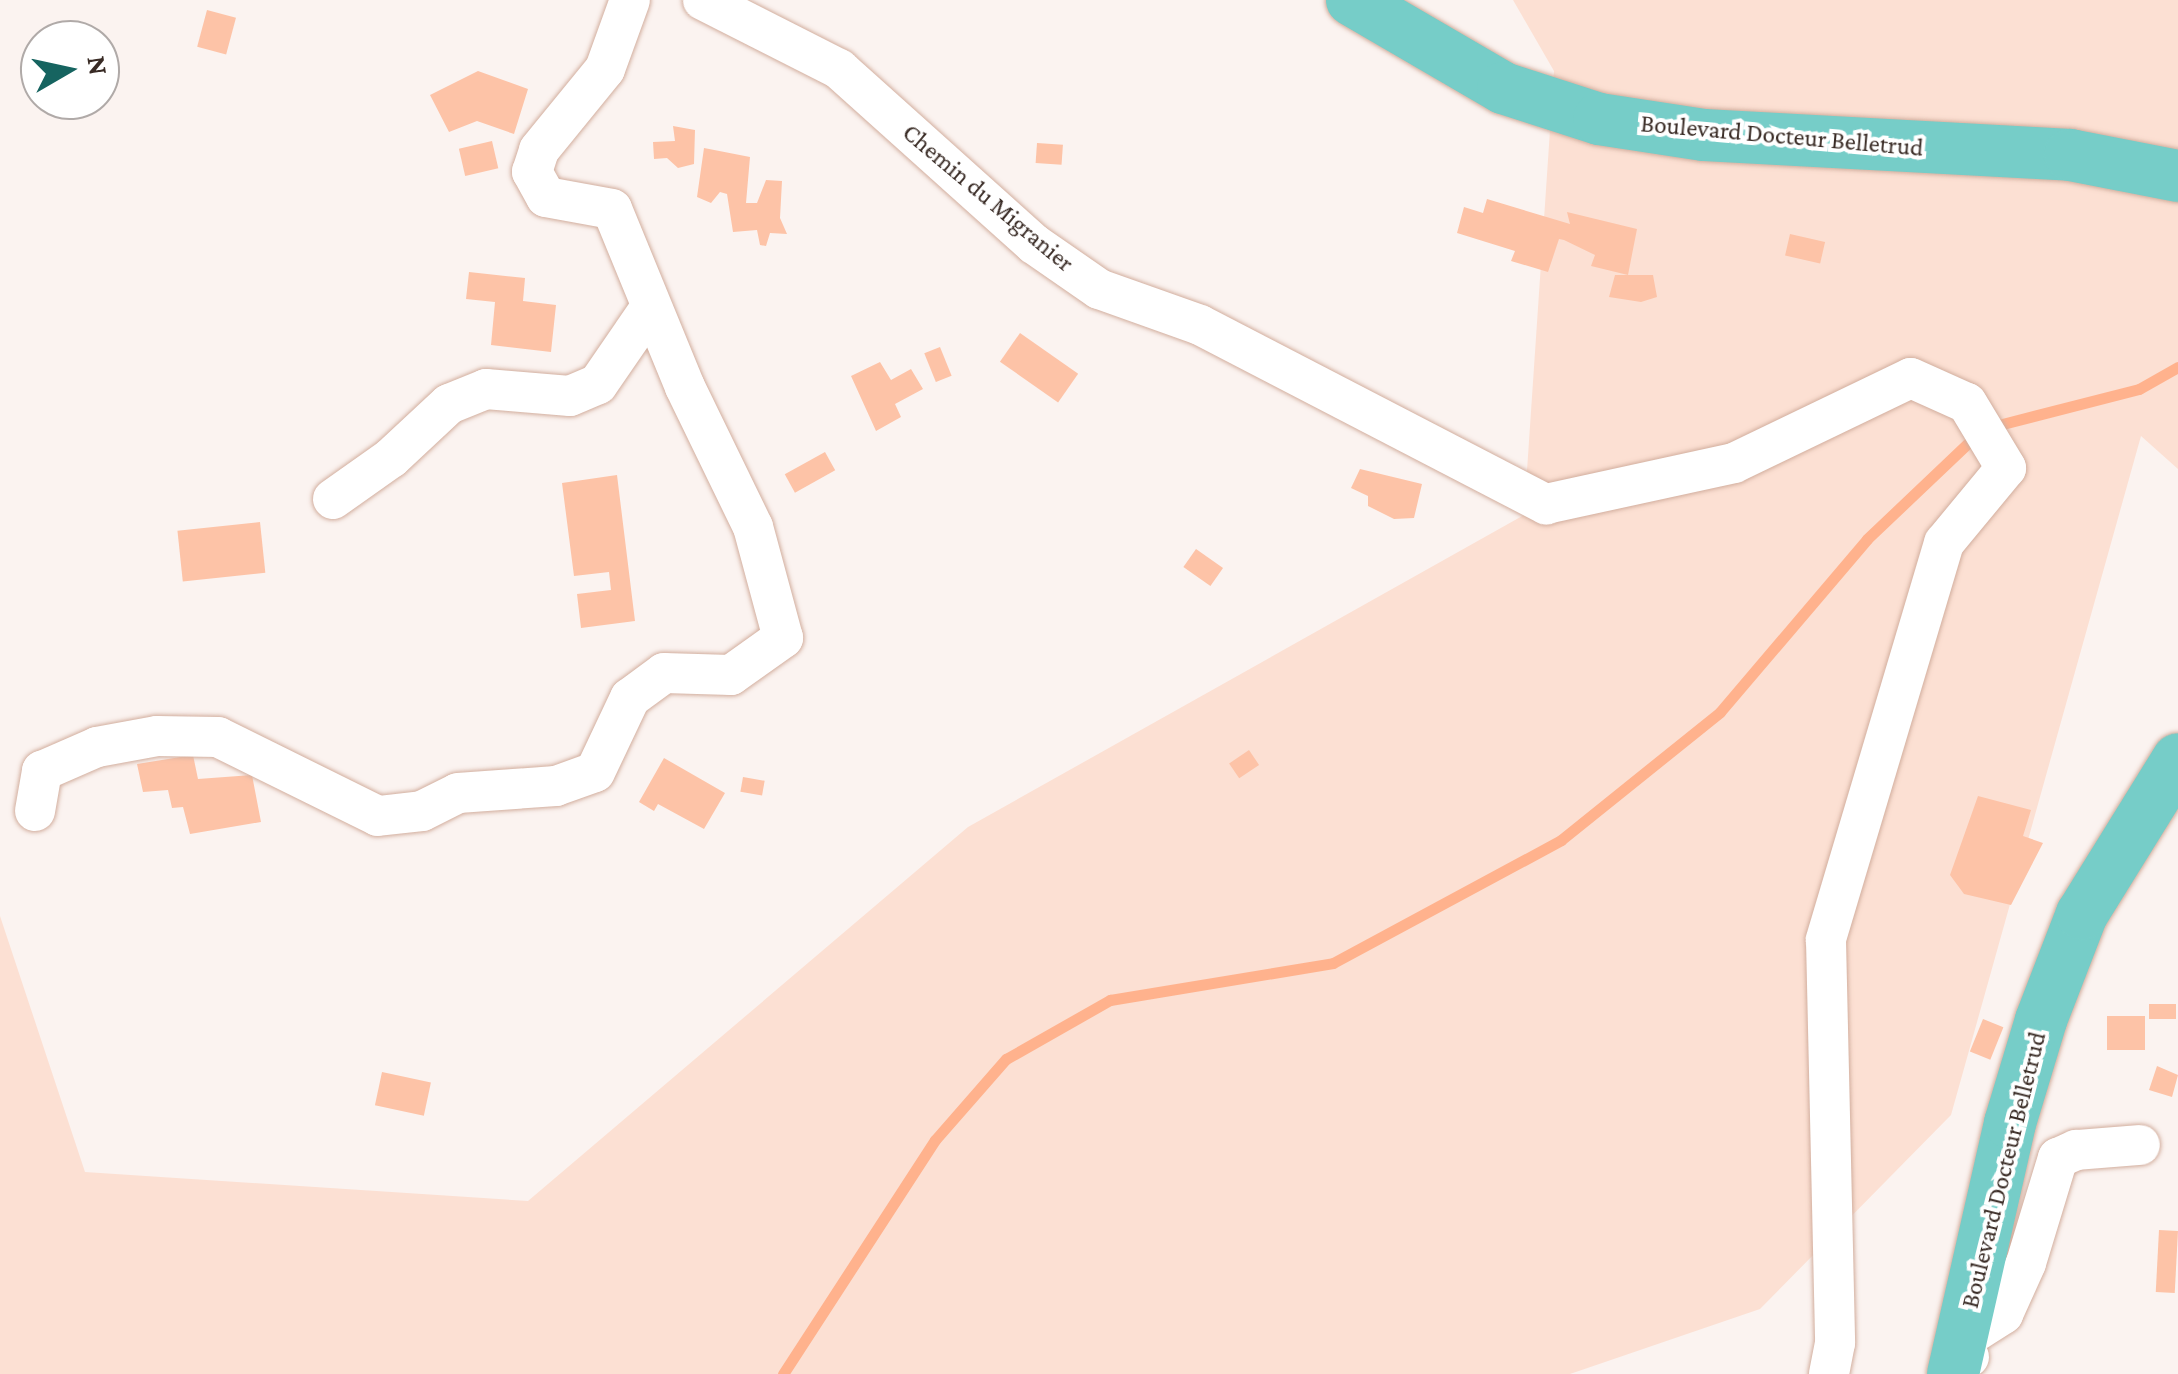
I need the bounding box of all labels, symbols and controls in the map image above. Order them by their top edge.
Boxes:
north arrow [20,20,120,120]
text: N [81,54,115,77]
street label: Boulevard Docteur Belletrud [1639,109,1925,163]
street label: Chemin du Migranier [896,118,1080,278]
street label: Boulevard Docteur Belletrud [1955,1029,2053,1311]

